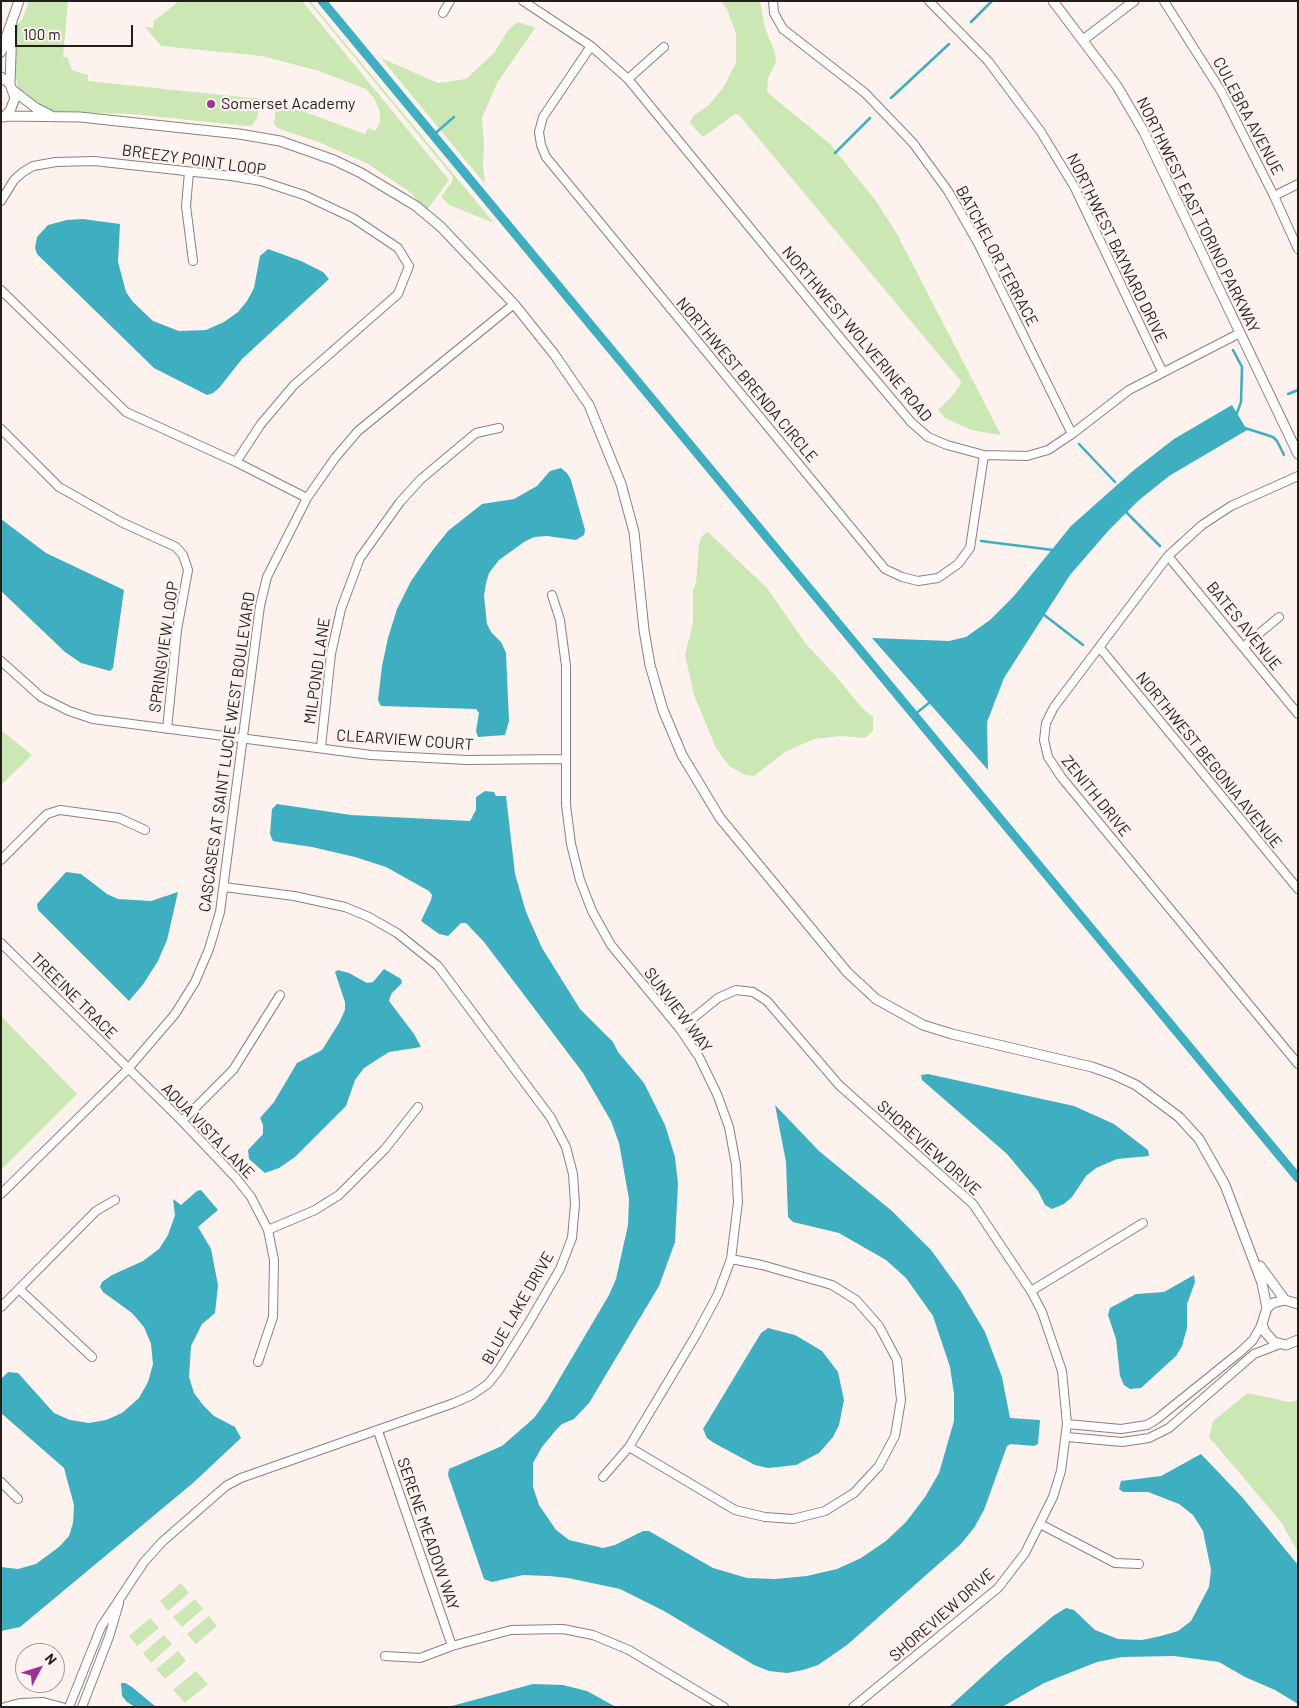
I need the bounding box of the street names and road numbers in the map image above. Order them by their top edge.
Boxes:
street label: CULEBRA AVENUE [1209,54,1287,178]
street label: NORTHWEST EAST TORINO PARKWAY [1132,94,1264,336]
street label: BREEZY POINT LOOP [121,140,267,180]
street label: NORTHWEST BAYNARD DRIVE [1063,150,1171,346]
street label: BATCHELOR TERRACE [952,182,1042,330]
street label: NORTHWEST WOLVERINE ROAD [778,242,936,426]
street label: NORTHWEST BRENDA CIRCLE [672,294,822,466]
street label: BATES AVENUE [1202,578,1286,674]
street label: SPRINGVIEW LOOP [145,580,183,714]
street label: CASCASES AT SAINT LUCIE WEST BOULEVARD [195,591,259,913]
street label: MILPOND LANE [300,616,334,726]
street label: NORTHWEST BEGONIA AVENUE [1132,668,1286,852]
street label: CLEARVIEW COURT [336,726,474,754]
street label: ZENITH DRIVE [1057,752,1135,840]
street label: TREEINE TRACE [27,949,121,1043]
street label: SUNVIEW WAY [640,964,716,1056]
street label: AQUA VISTA LANE [158,1079,258,1183]
street label: SHOREVIEW DRIVE [873,1096,985,1200]
street label: BLUE LAKE DRIVE [478,1248,558,1368]
street label: SERENE MEADOW WAY [393,1455,463,1613]
street label: SHOREVIEW DRIVE [886,1564,998,1666]

